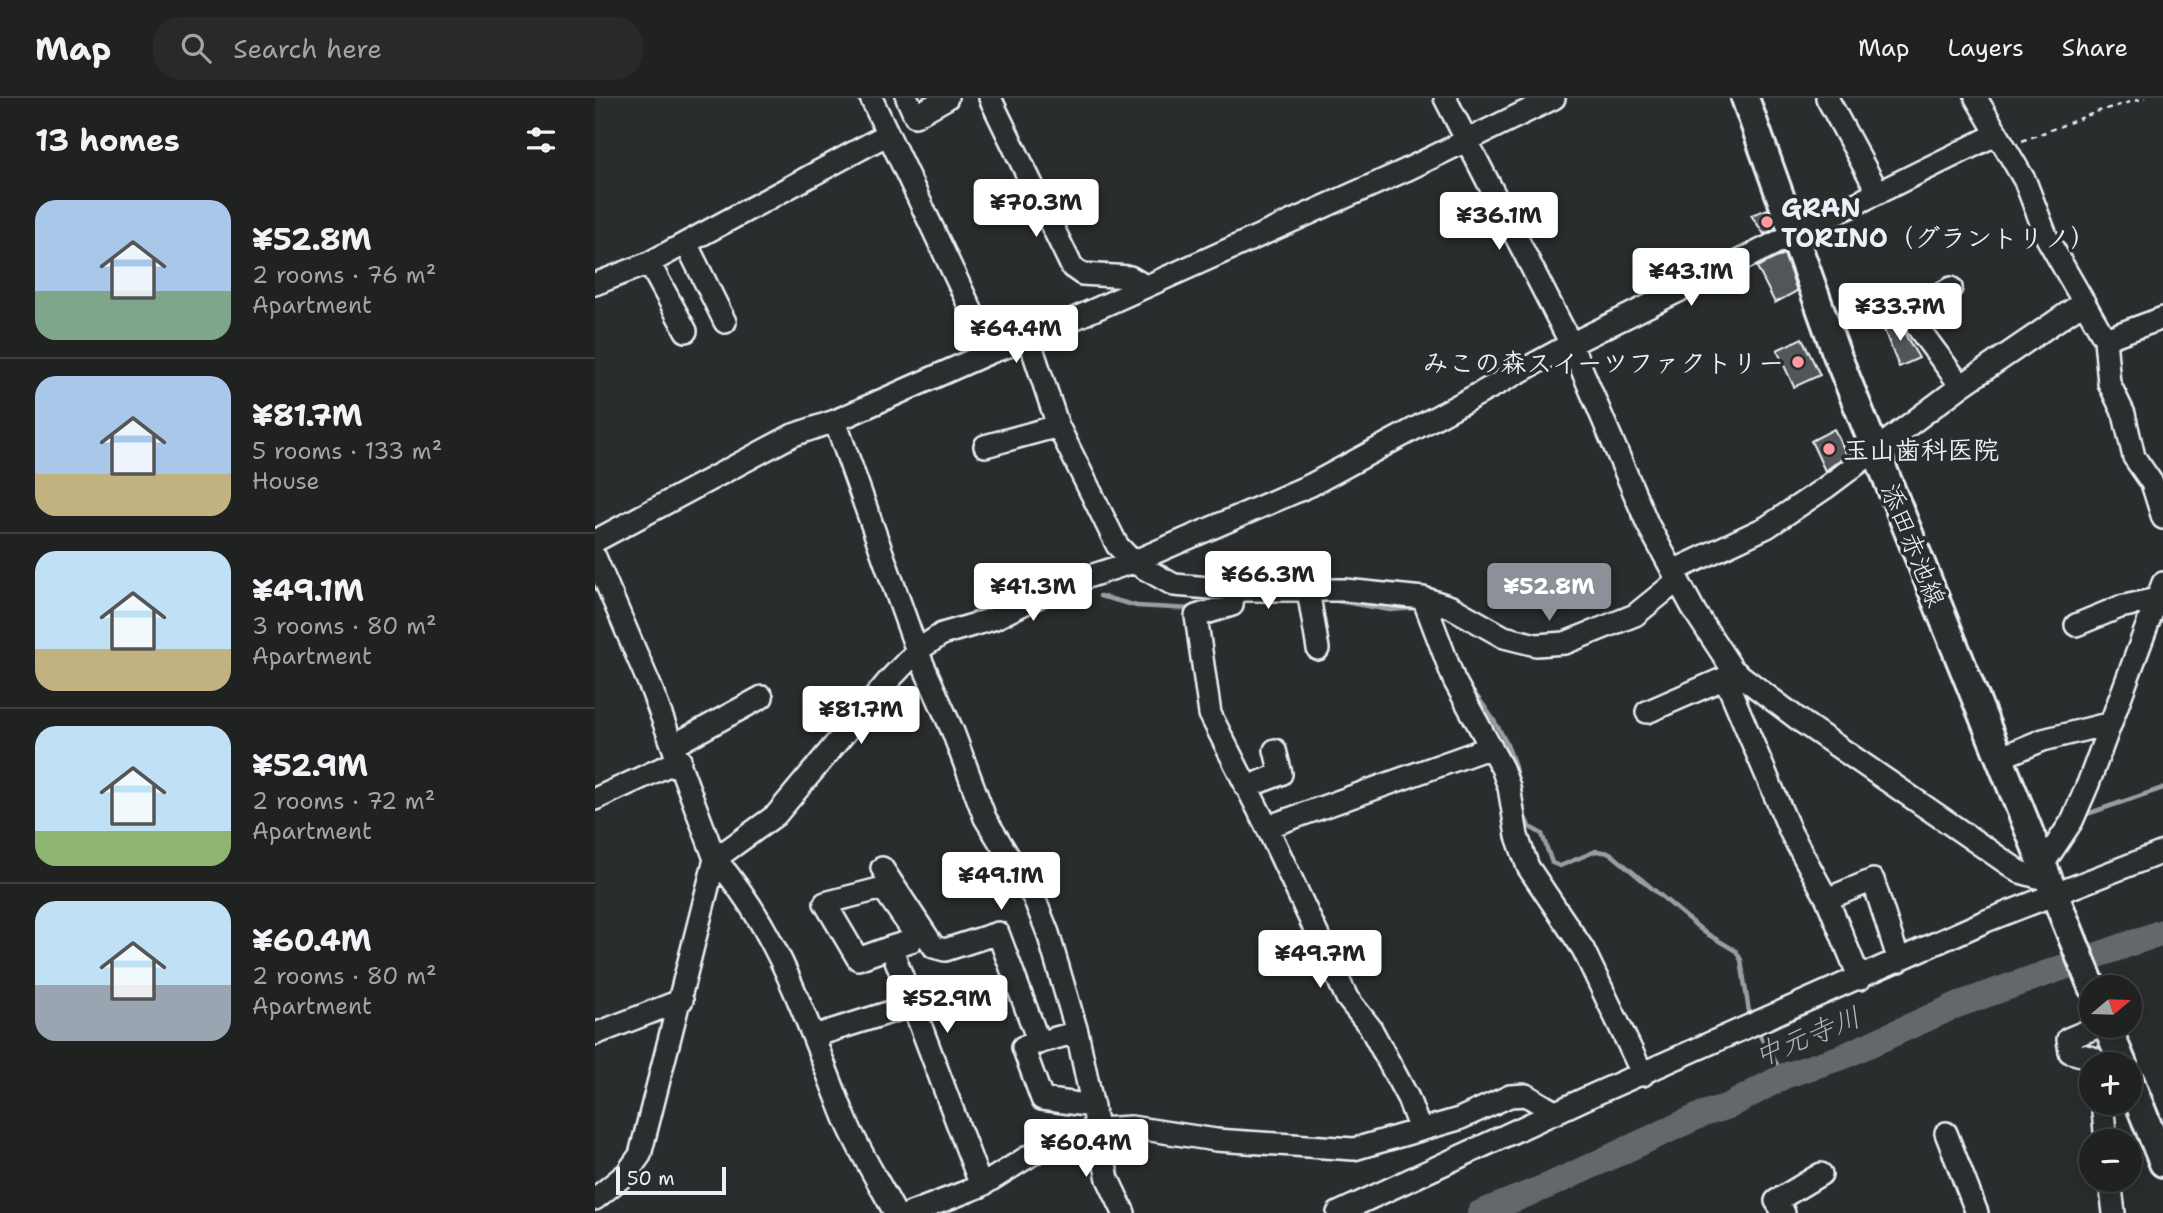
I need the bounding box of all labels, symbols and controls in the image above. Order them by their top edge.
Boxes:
search box [153,17,643,80]
text: Map [35,26,111,71]
icon: search [177,29,215,67]
text: Search here [233,31,382,66]
text: Map [1858,32,1909,64]
text: Layers [1947,32,2024,64]
text: Share [2062,32,2128,64]
text: 13 homes [35,120,180,161]
icon: filters [522,121,560,159]
pin: ¥70.3M [979,180,1093,239]
text: ¥70.3M [990,187,1082,217]
place label: GRAN TORINO（グラントリノ） [1781,190,2096,255]
pin: ¥36.1M [1442,192,1556,252]
text: ¥36.1M [1456,200,1542,230]
marker: GRAN TORINO（グラントリノ） [1759,214,1775,230]
text: ¥52.8M [252,219,371,260]
icon: home [91,228,175,312]
pin: ¥43.1M [1634,248,1748,308]
text: ¥43.1M [1649,256,1734,286]
text: 2 rooms · 76 m² [252,260,436,290]
pin: ¥33.7M [1843,284,1957,343]
text: Apartment [252,290,372,320]
text: ¥33.7M [1855,291,1945,321]
pin: ¥64.4M [959,306,1073,365]
text: ¥64.4M [970,313,1062,343]
place label: みこの森スイーツファクトリー [1423,345,1784,380]
marker: みこの森スイーツファクトリー [1790,354,1806,370]
text: ¥81.7M [252,395,363,436]
icon: home [91,404,175,488]
place label: 玉山歯科医院 [1843,432,1999,467]
text: 5 rooms · 133 m² [252,436,442,466]
marker: 玉山歯科医院 [1821,441,1837,457]
text: House [252,466,320,496]
street label: 添田赤池線 [1873,478,1955,612]
pin: ¥66.3M [1211,552,1325,611]
text: ¥66.3M [1221,559,1315,589]
pin: ¥41.3M [976,564,1090,623]
pin: ¥52.8M [1492,564,1606,623]
text: ¥49.1M [252,570,364,611]
text: ¥41.3M [990,571,1076,601]
text: ¥52.8M [1503,571,1595,601]
icon: home [91,579,175,663]
text: 3 rooms · 80 m² [252,611,437,641]
text: Apartment [252,641,372,671]
pin: ¥81.7M [804,686,918,746]
text: ¥81.7M [819,694,903,724]
text: ¥52.9M [252,745,368,786]
icon: home [91,754,175,838]
text: 2 rooms · 72 m² [252,786,435,816]
text: Apartment [252,816,372,846]
pin: ¥49.1M [944,852,1058,912]
text: ¥49.1M [958,860,1044,890]
text: ¥60.4M [252,920,372,961]
icon: home [91,929,175,1013]
pin: ¥49.7M [1263,930,1377,990]
text: ¥49.7M [1274,938,1366,968]
text: 2 rooms · 80 m² [252,961,437,991]
north arrow [2079,975,2142,1038]
map controls [2079,975,2142,1192]
pin: ¥52.9M [890,976,1004,1035]
text: ¥52.9M [902,983,992,1013]
text: Apartment [252,991,372,1021]
water label: 中元寺川 [1748,997,1866,1075]
button: + [2079,1052,2142,1115]
pin: ¥60.4M [1029,1119,1143,1179]
text: ¥60.4M [1040,1127,1132,1157]
button: − [2079,1129,2142,1192]
scale bar [616,1164,726,1196]
text: 50 m [627,1166,675,1191]

